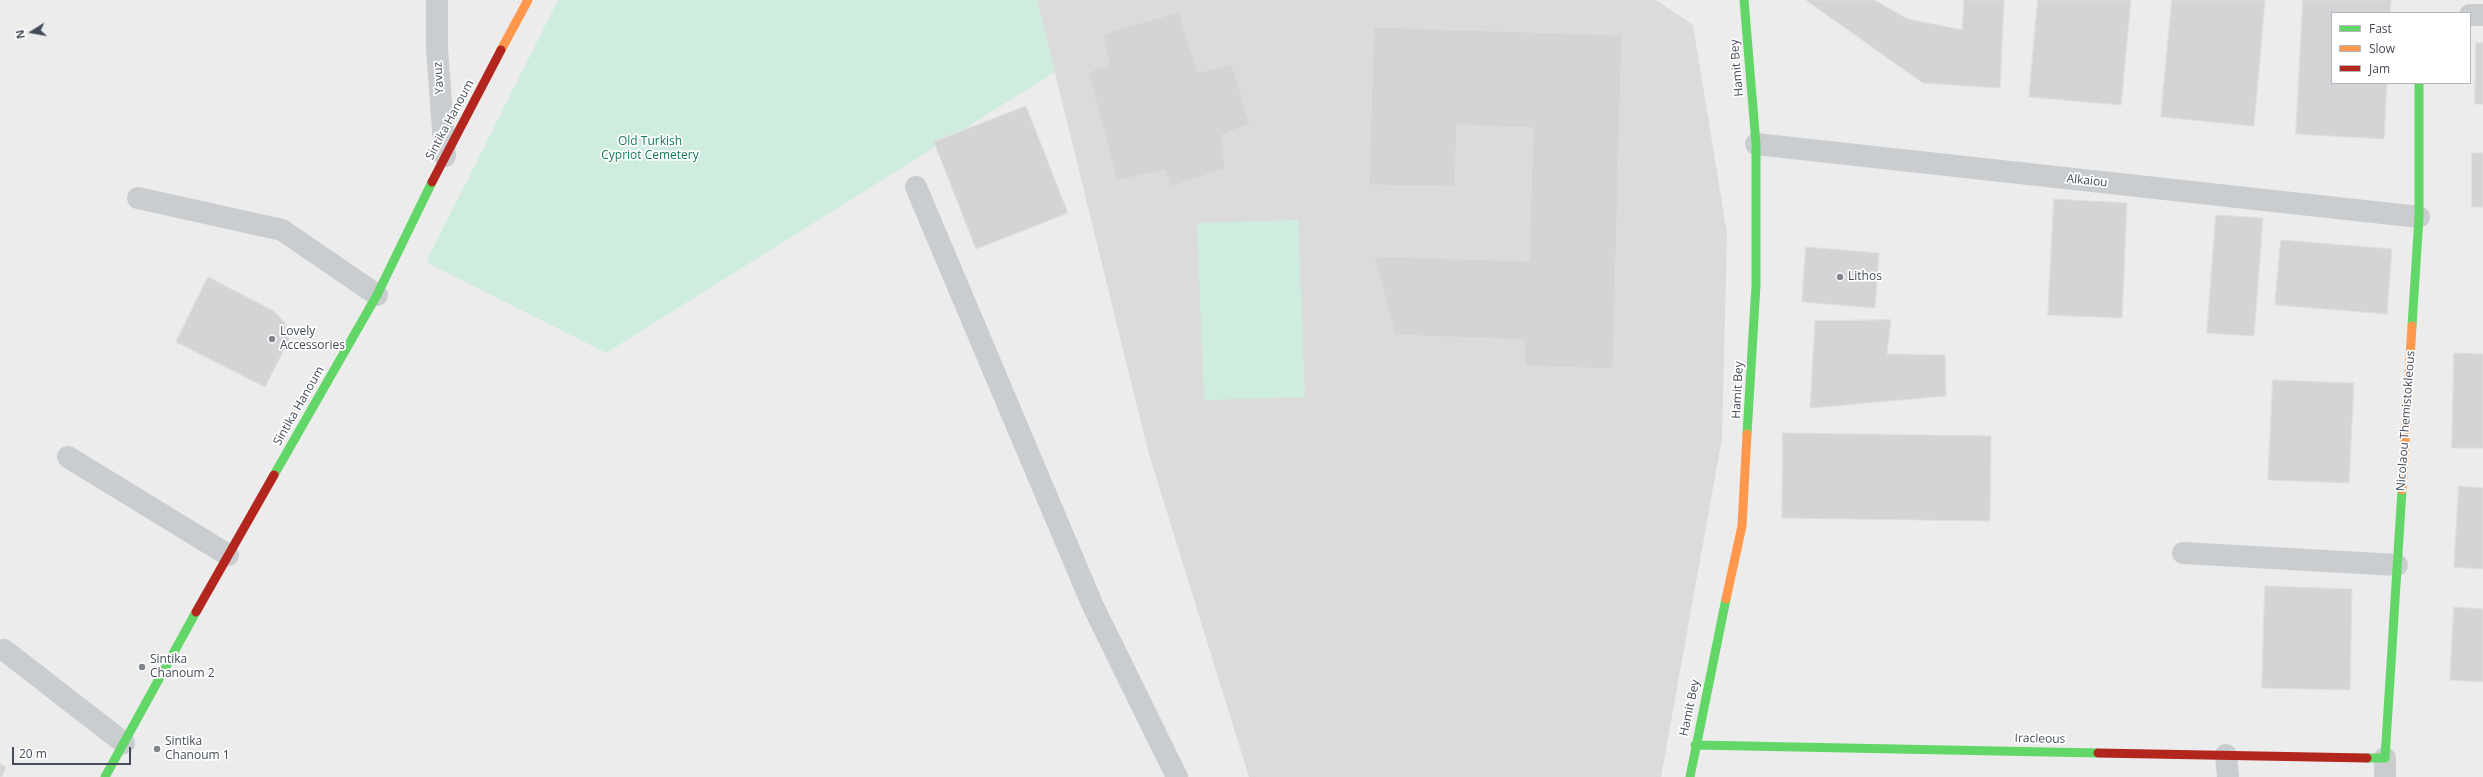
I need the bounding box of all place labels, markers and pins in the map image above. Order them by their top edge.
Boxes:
place label: Lithos [1848,270,1882,284]
marker: Lithos [1835,272,1845,282]
place label: Lovely Accessories [280,325,345,353]
marker: Lovely Accessories [267,334,277,344]
place label: Sintika Chanoum 2 [150,653,215,681]
marker: Sintika Chanoum 2 [137,662,147,672]
place label: Sintika Chanoum 1 [165,735,230,763]
marker: Sintika Chanoum 1 [152,744,162,754]

